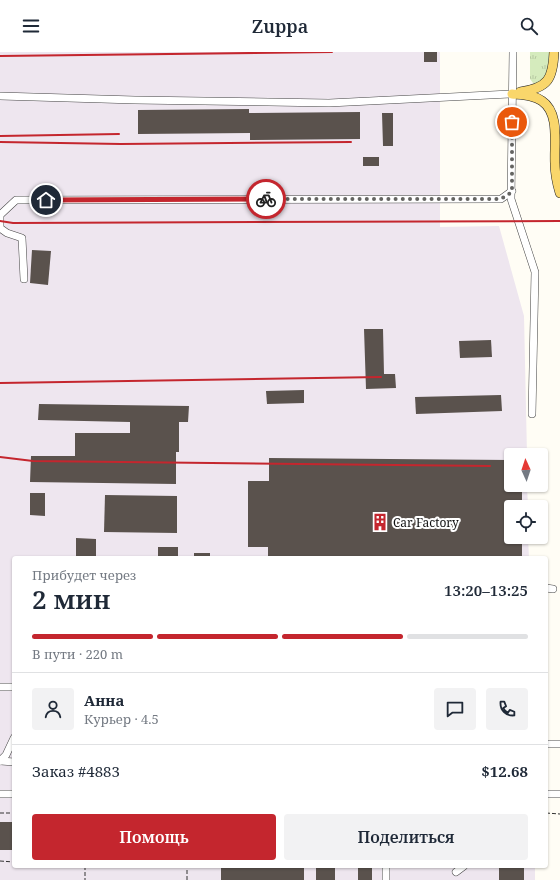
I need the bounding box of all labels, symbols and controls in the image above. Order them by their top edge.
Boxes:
text: Zuppa [252,14,308,38]
icon: menu [20,15,42,37]
icon: search [518,15,540,37]
pin [495,105,529,139]
icon: bag [501,111,523,133]
courier [246,179,286,219]
pin [29,183,63,217]
icon: bike [255,188,277,210]
icon: home [35,189,57,211]
north arrow [504,448,548,492]
map controls [504,448,548,544]
button: locate [504,500,548,544]
building icon: Car Factory [370,512,390,532]
place label: Car Factory [393,514,459,531]
text: Прибудет через [32,566,136,584]
text: 13:20–13:25 [444,580,528,600]
text: 2 мин [32,581,110,617]
text: В пути · 220 m [32,645,123,663]
button: person [32,688,74,730]
button: chat [434,688,476,730]
button: phone [486,688,528,730]
text: Анна [84,690,124,710]
text: Курьер · 4.5 [84,710,159,728]
text: Заказ #4883 [32,761,120,781]
text: $12.68 [481,761,528,781]
button: Помощь [32,814,276,860]
button: Поделиться [284,814,528,860]

